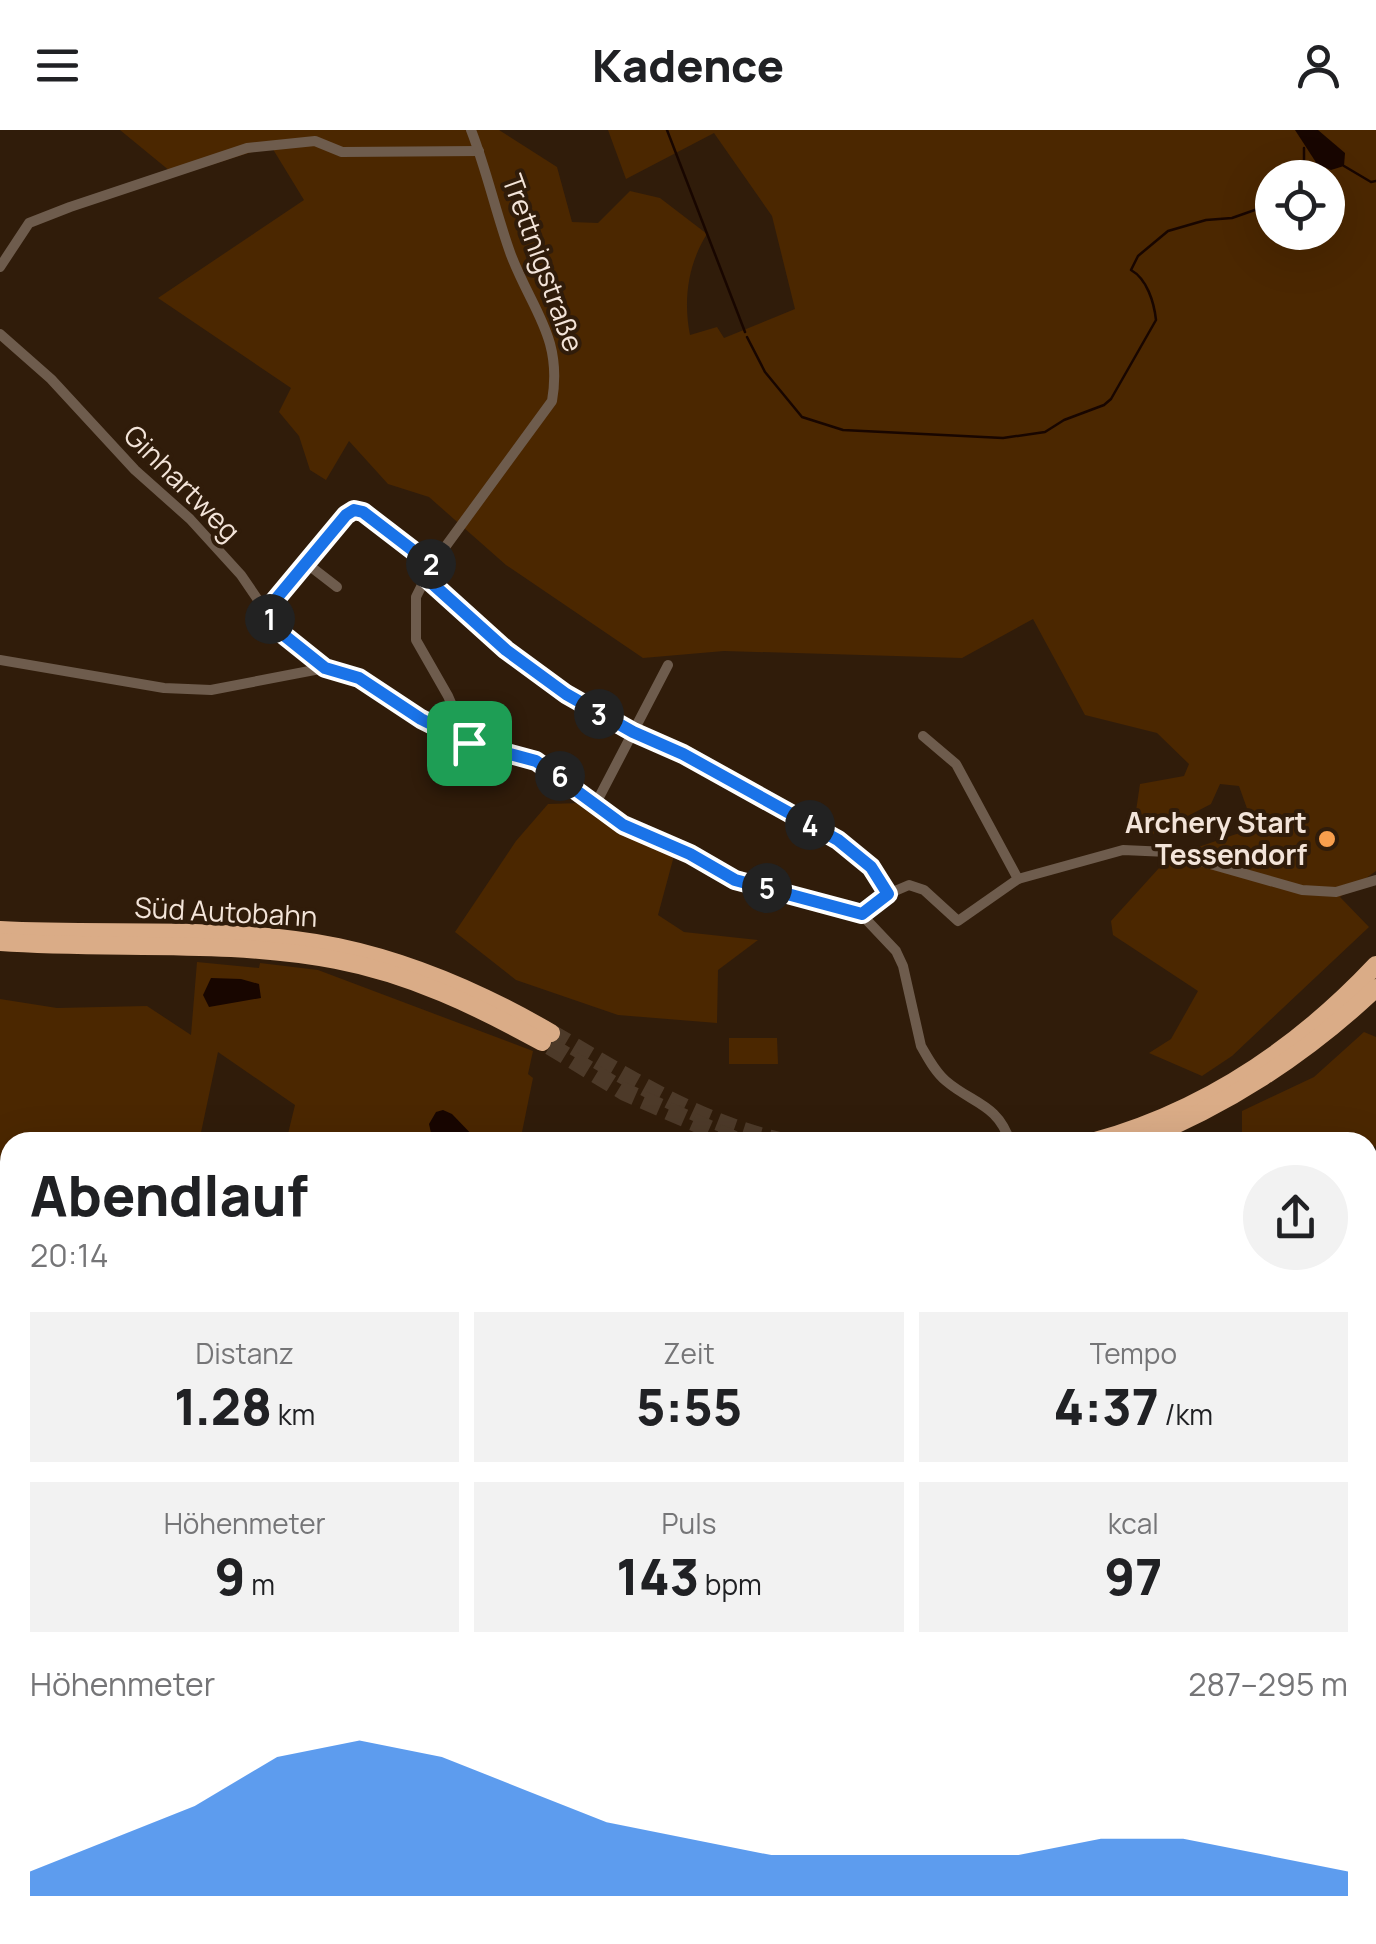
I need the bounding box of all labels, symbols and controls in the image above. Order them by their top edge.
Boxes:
text: Kadence [592,34,784,96]
icon: menu [30,38,85,93]
icon: person [1291,38,1346,93]
map controls [1255,160,1345,250]
button: locate [1255,160,1345,250]
street label: Trettnigstraße [494,169,594,357]
street label: Ginhartweg [116,416,249,549]
pin: 2 [406,539,456,589]
text: 2 [423,545,439,583]
pin: 1 [245,594,295,644]
text: 1 [264,600,276,638]
pin: 3 [574,689,624,739]
text: 3 [591,695,607,733]
pin [427,701,512,786]
icon: arrive [442,716,497,771]
pin: 6 [535,751,585,801]
text: 6 [551,757,569,795]
pin: 4 [785,800,835,850]
place label: Archery Start Tessendorf [1125,803,1307,873]
text: 4 [801,806,819,844]
marker: Archery Start Tessendorf [1316,828,1338,850]
pin: 5 [742,863,792,913]
text: 5 [759,869,775,907]
street label: Süd Autobahn [134,887,318,935]
text: Abendlauf [30,1157,308,1233]
button: share [1243,1165,1348,1270]
text: 20:14 [30,1233,109,1277]
text: Distanz [196,1334,294,1372]
text: Zeit [663,1334,715,1372]
text: Tempo [1090,1334,1177,1372]
text: 1.28 [174,1372,272,1440]
text: 5:55 [636,1372,742,1440]
text: 4:37 [1054,1372,1159,1440]
text: km [272,1395,315,1433]
text: /km [1159,1395,1213,1433]
text: Höhenmeter [164,1504,326,1542]
text: Puls [662,1504,716,1542]
text: kcal [1108,1504,1159,1542]
text: 9 [214,1542,246,1610]
text: 143 [616,1542,699,1610]
text: 97 [1104,1542,1162,1610]
text: m [246,1565,275,1603]
text: bpm [699,1565,762,1603]
text: Höhenmeter [30,1662,215,1706]
text: 287–295 m [1188,1662,1348,1706]

